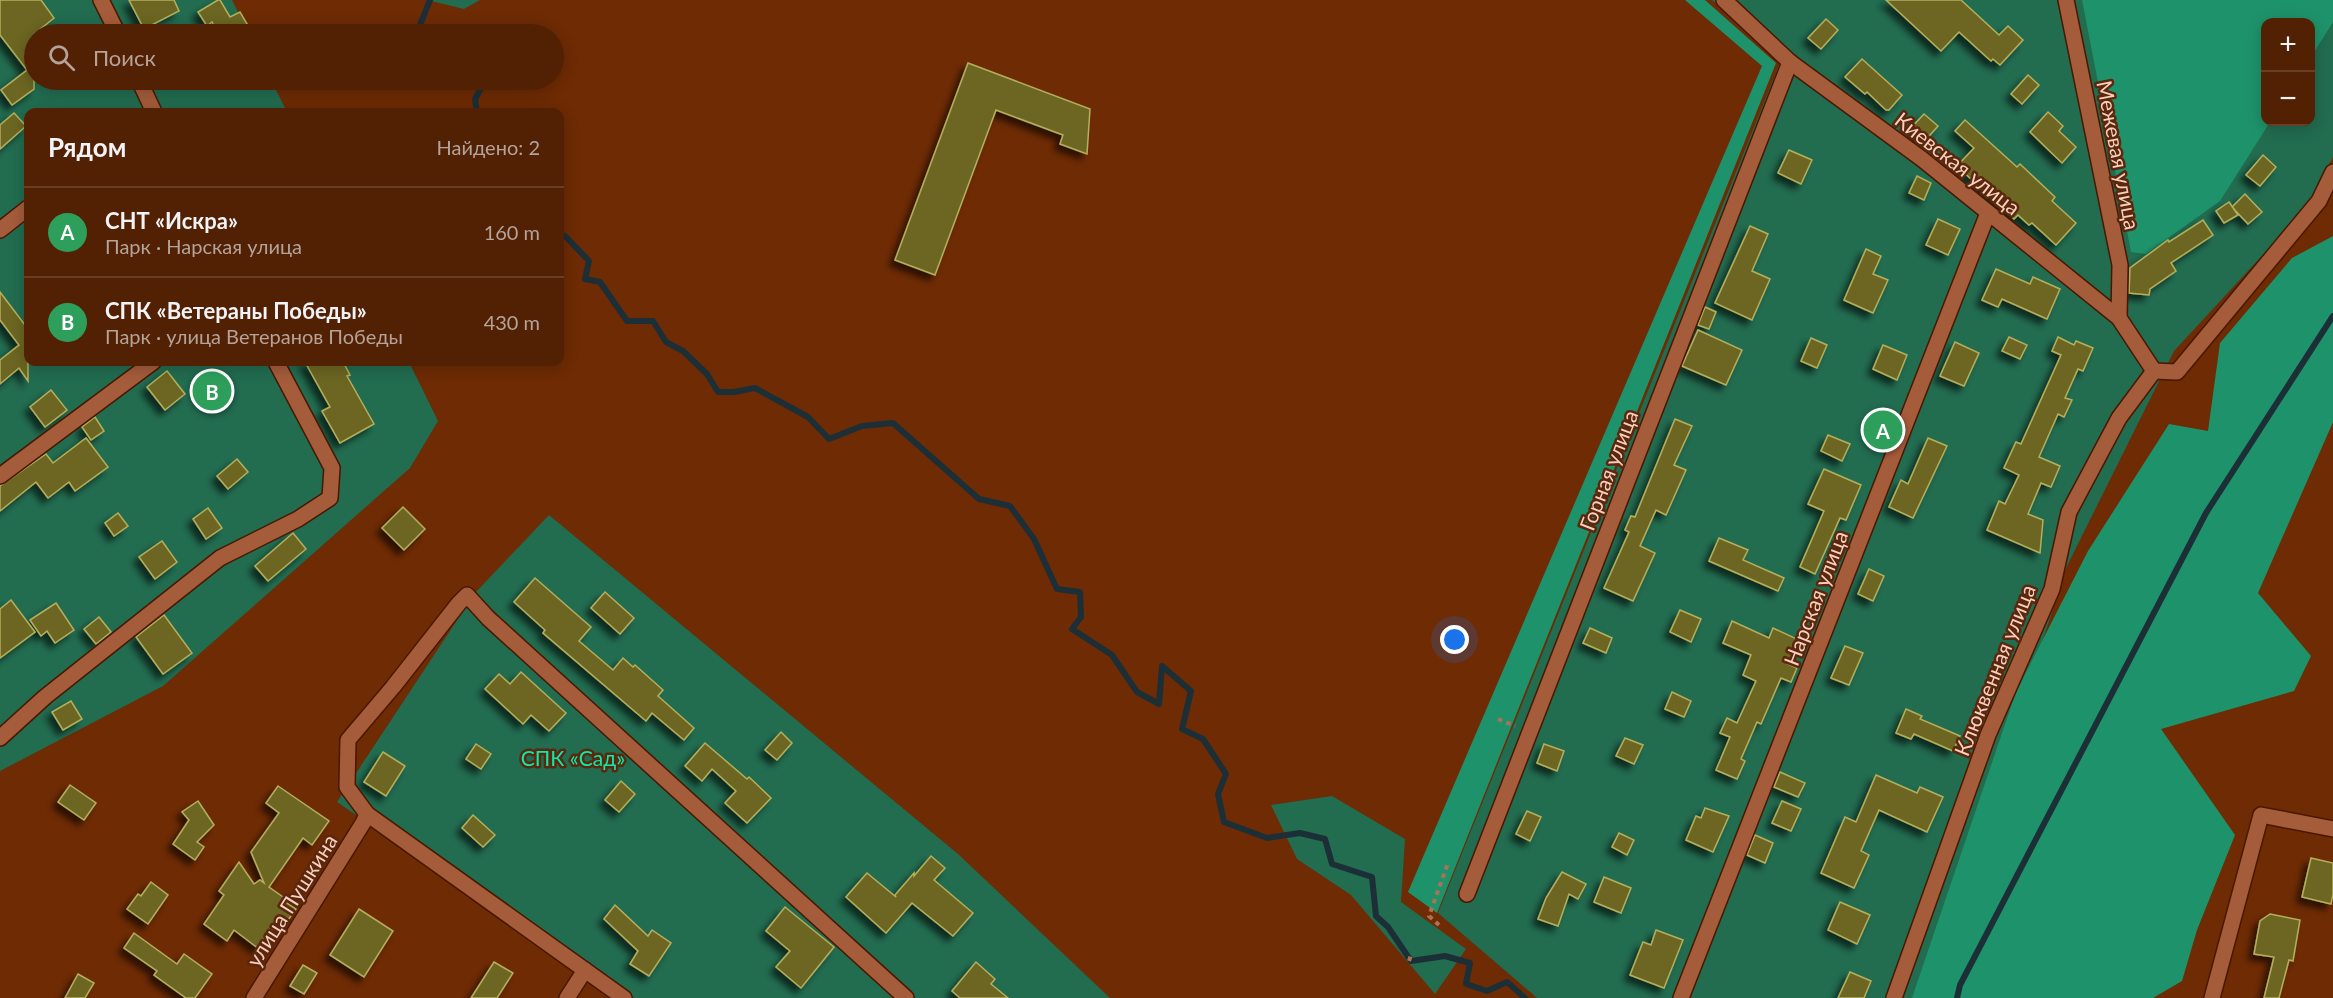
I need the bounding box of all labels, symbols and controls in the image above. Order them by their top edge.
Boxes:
map controls [2261,18,2315,126]
button: + [2261,18,2315,72]
search box [24,24,564,90]
icon: search [45,41,78,74]
text: Поиск [93,44,156,71]
button: − [2261,72,2315,126]
street label: Межевая улица [2092,78,2146,232]
street label: Киевская улица [1890,106,2026,220]
text: Рядом [48,131,126,163]
text: Найдено: 2 [437,135,540,159]
text: СНТ «Искра» [105,207,238,234]
text: A [61,220,74,244]
text: 160 m [484,220,540,244]
text: Парк · Нарская улица [105,234,302,258]
text: СПК «Ветераны Победы» [105,297,367,324]
text: B [61,310,74,334]
text: 430 m [484,310,540,334]
text: Парк · улица Ветеранов Победы [105,324,403,348]
pin: B [192,368,232,414]
street label: Горная улица [1574,406,1642,534]
pin: A [1864,408,1902,452]
street label: Нарская улица [1778,527,1852,669]
street label: Клюквенная улица [1948,581,2040,759]
your location [1440,625,1469,654]
park label: СПК «Сад» [521,745,625,770]
street label: улица Пушкина [240,829,342,971]

